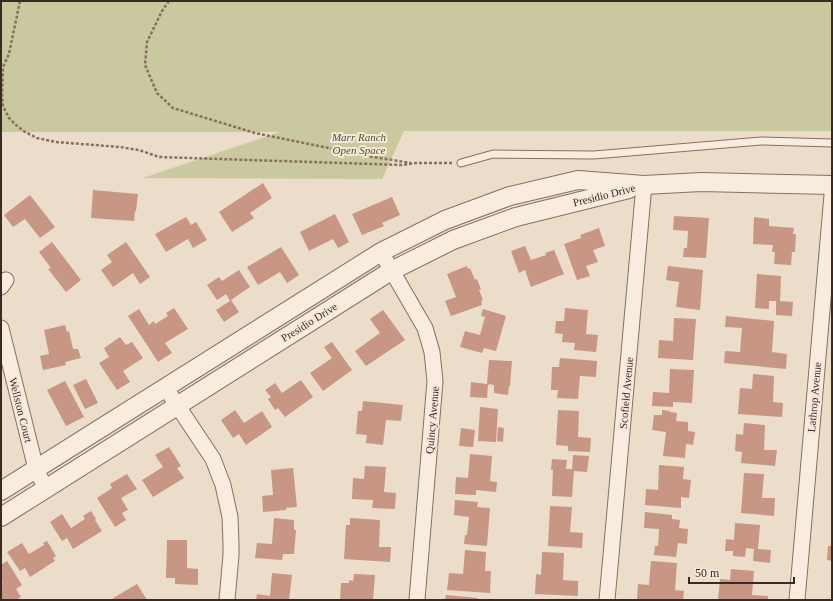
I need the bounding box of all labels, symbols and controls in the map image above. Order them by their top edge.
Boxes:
park label: Marr Ranch Open Space [331,131,387,156]
street label: Presidio Drive [572,181,637,209]
street label: Presidio Drive [279,300,339,344]
street label: Scofield Avenue [617,356,635,429]
street label: Lathrop Avenue [805,361,823,433]
street label: Wellston Court [7,376,35,444]
street label: Quincy Avenue [423,386,441,454]
scale bar [689,559,794,585]
text: 50 m [695,566,720,580]

